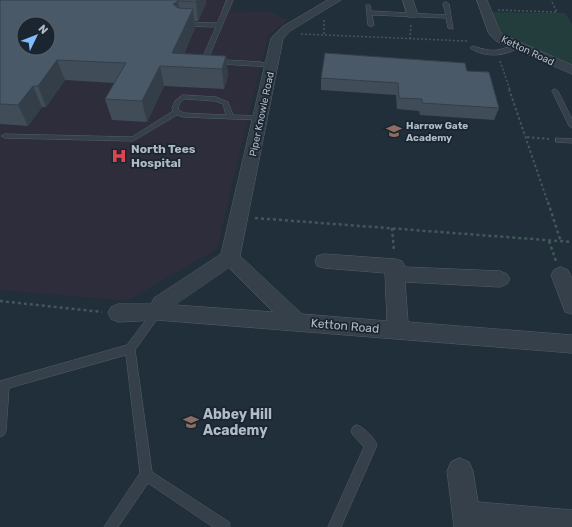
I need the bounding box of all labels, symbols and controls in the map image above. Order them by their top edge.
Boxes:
north arrow [16,16,56,56]
text: N [35,22,50,37]
street label: Ketton Road [499,33,556,68]
street label: Piper Knowle Road [247,71,277,158]
place label: Harrow Gate Academy [406,120,468,144]
school or university icon: Harrow Gate Academy [385,122,403,140]
place label: North Tees Hospital [131,142,196,170]
hospital icon: North Tees Hospital [110,147,128,165]
street label: Ketton Road [310,316,380,336]
place label: Abbey Hill Academy [203,406,272,439]
school or university icon: Abbey Hill Academy [182,413,200,431]

